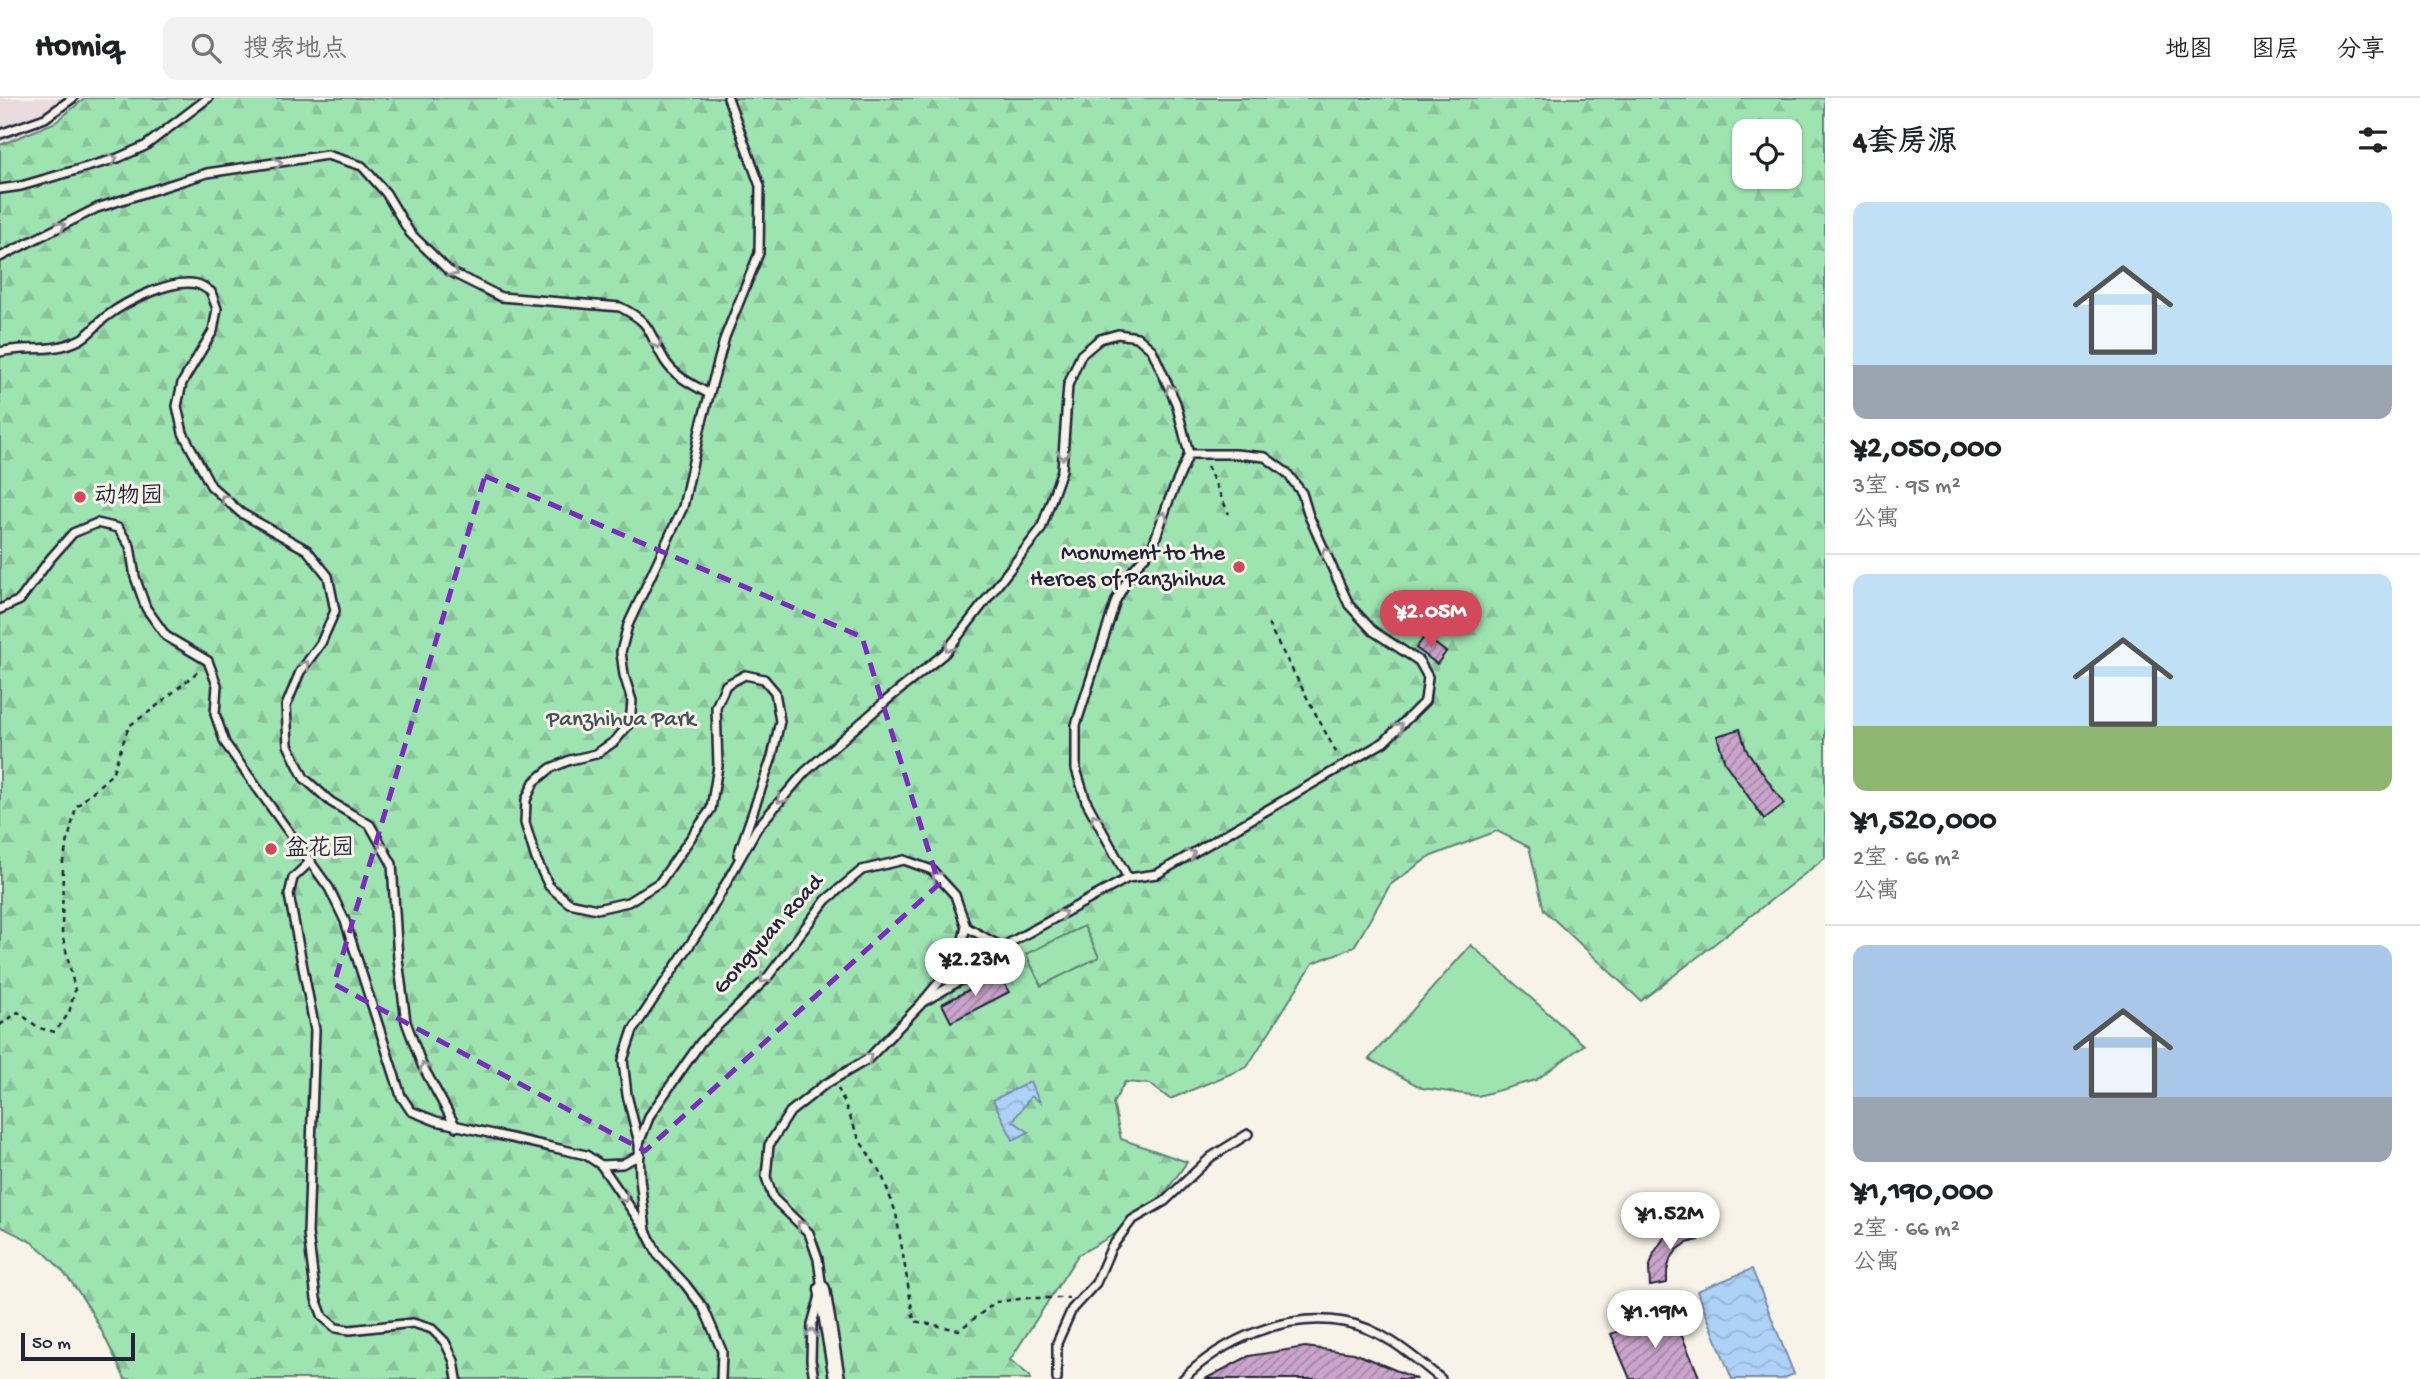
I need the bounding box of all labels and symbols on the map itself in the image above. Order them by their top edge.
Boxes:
one-way arrow [107,154,119,168]
one-way arrow [272,155,284,170]
one-way arrow [54,221,66,235]
one-way arrow [446,263,459,276]
one-way arrow [649,337,663,349]
one-way arrow [1164,383,1178,396]
one-way arrow [1056,449,1071,460]
place label: 动物园 [94,483,163,511]
marker: 动物园 [72,489,88,505]
one-way arrow [220,495,233,507]
one-way arrow [1155,510,1169,523]
place label: Monument to the Heroes of Panzhihua [1030,541,1226,594]
one-way arrow [1320,547,1334,559]
marker: Monument to the Heroes of Panzhihua [1231,559,1247,575]
pin: ¥2.05M [1374,590,1488,650]
one-way arrow [945,639,958,652]
one-way arrow [297,660,309,673]
park label: Panzhihua Park [545,707,698,734]
one-way arrow [1391,723,1404,736]
one-way arrow [777,791,789,804]
one-way arrow [1090,812,1103,825]
place label: 盆花园 [285,835,354,863]
marker: 盆花园 [263,841,279,857]
one-way arrow [377,841,390,854]
one-way arrow [1183,849,1196,862]
street label: Gongyuan Road [708,868,831,1000]
one-way arrow [931,872,944,884]
one-way arrow [1055,909,1067,922]
pin: ¥2.23M [918,939,1032,998]
one-way arrow [760,971,772,984]
one-way arrow [859,1053,872,1065]
one-way arrow [418,1062,432,1074]
one-way arrow [616,1190,628,1203]
pin: ¥1.52M [1613,1192,1727,1252]
one-way arrow [797,1220,809,1233]
pin: ¥1.19M [1598,1290,1712,1350]
one-way arrow [804,1327,819,1338]
scale bar [21,1330,135,1362]

